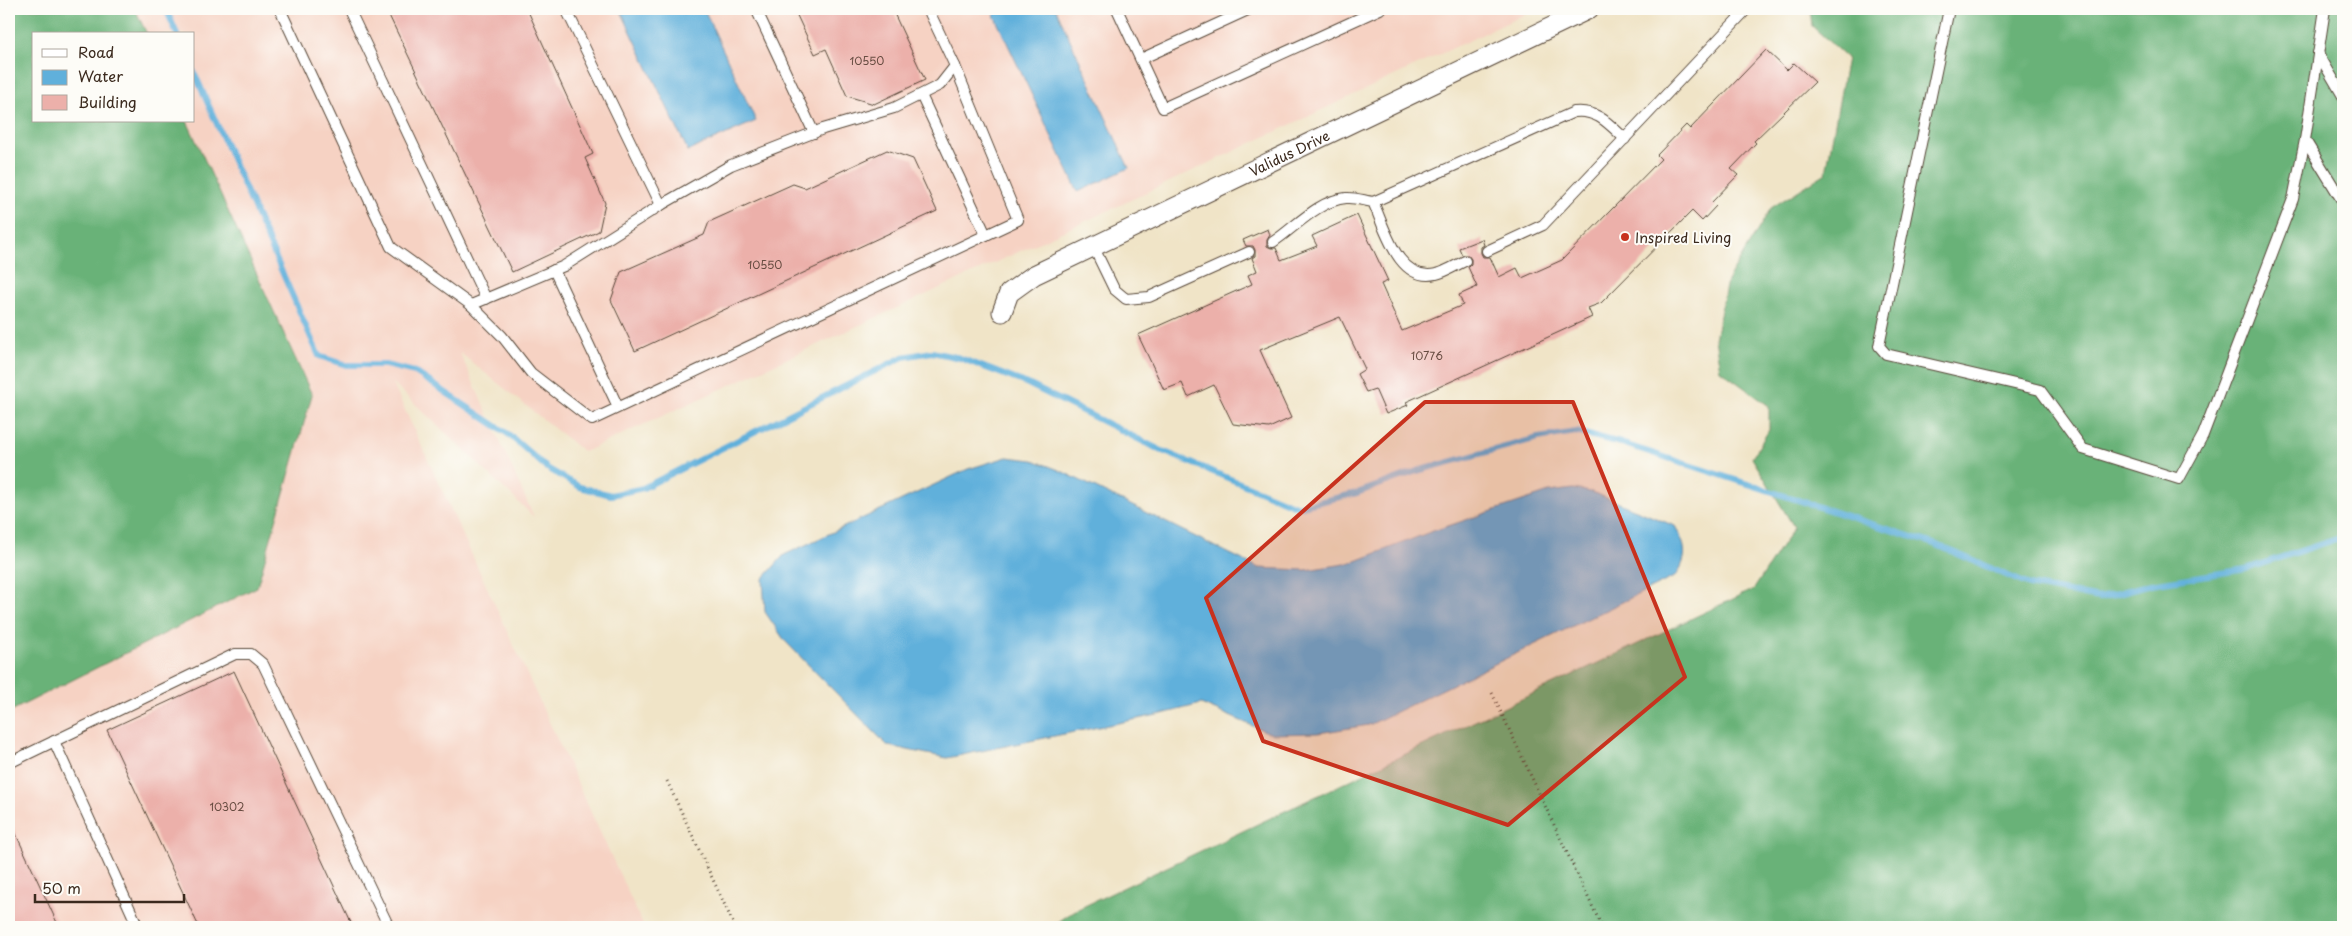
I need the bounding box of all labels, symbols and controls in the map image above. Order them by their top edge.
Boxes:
legend [32,32,195,122]
text: Road [78,40,114,63]
house number: 10550 [850,52,884,69]
text: Water [78,64,123,87]
text: Building [78,90,137,113]
street label: Validus Drive [1245,124,1333,181]
place label: Inspired Living [1635,227,1731,248]
marker: Inspired Living [1619,231,1631,243]
house number: 10550 [748,256,782,273]
house number: 10776 [1411,347,1443,364]
house number: 10302 [209,798,245,815]
scale bar [35,871,184,903]
text: 50 m [42,876,81,899]

